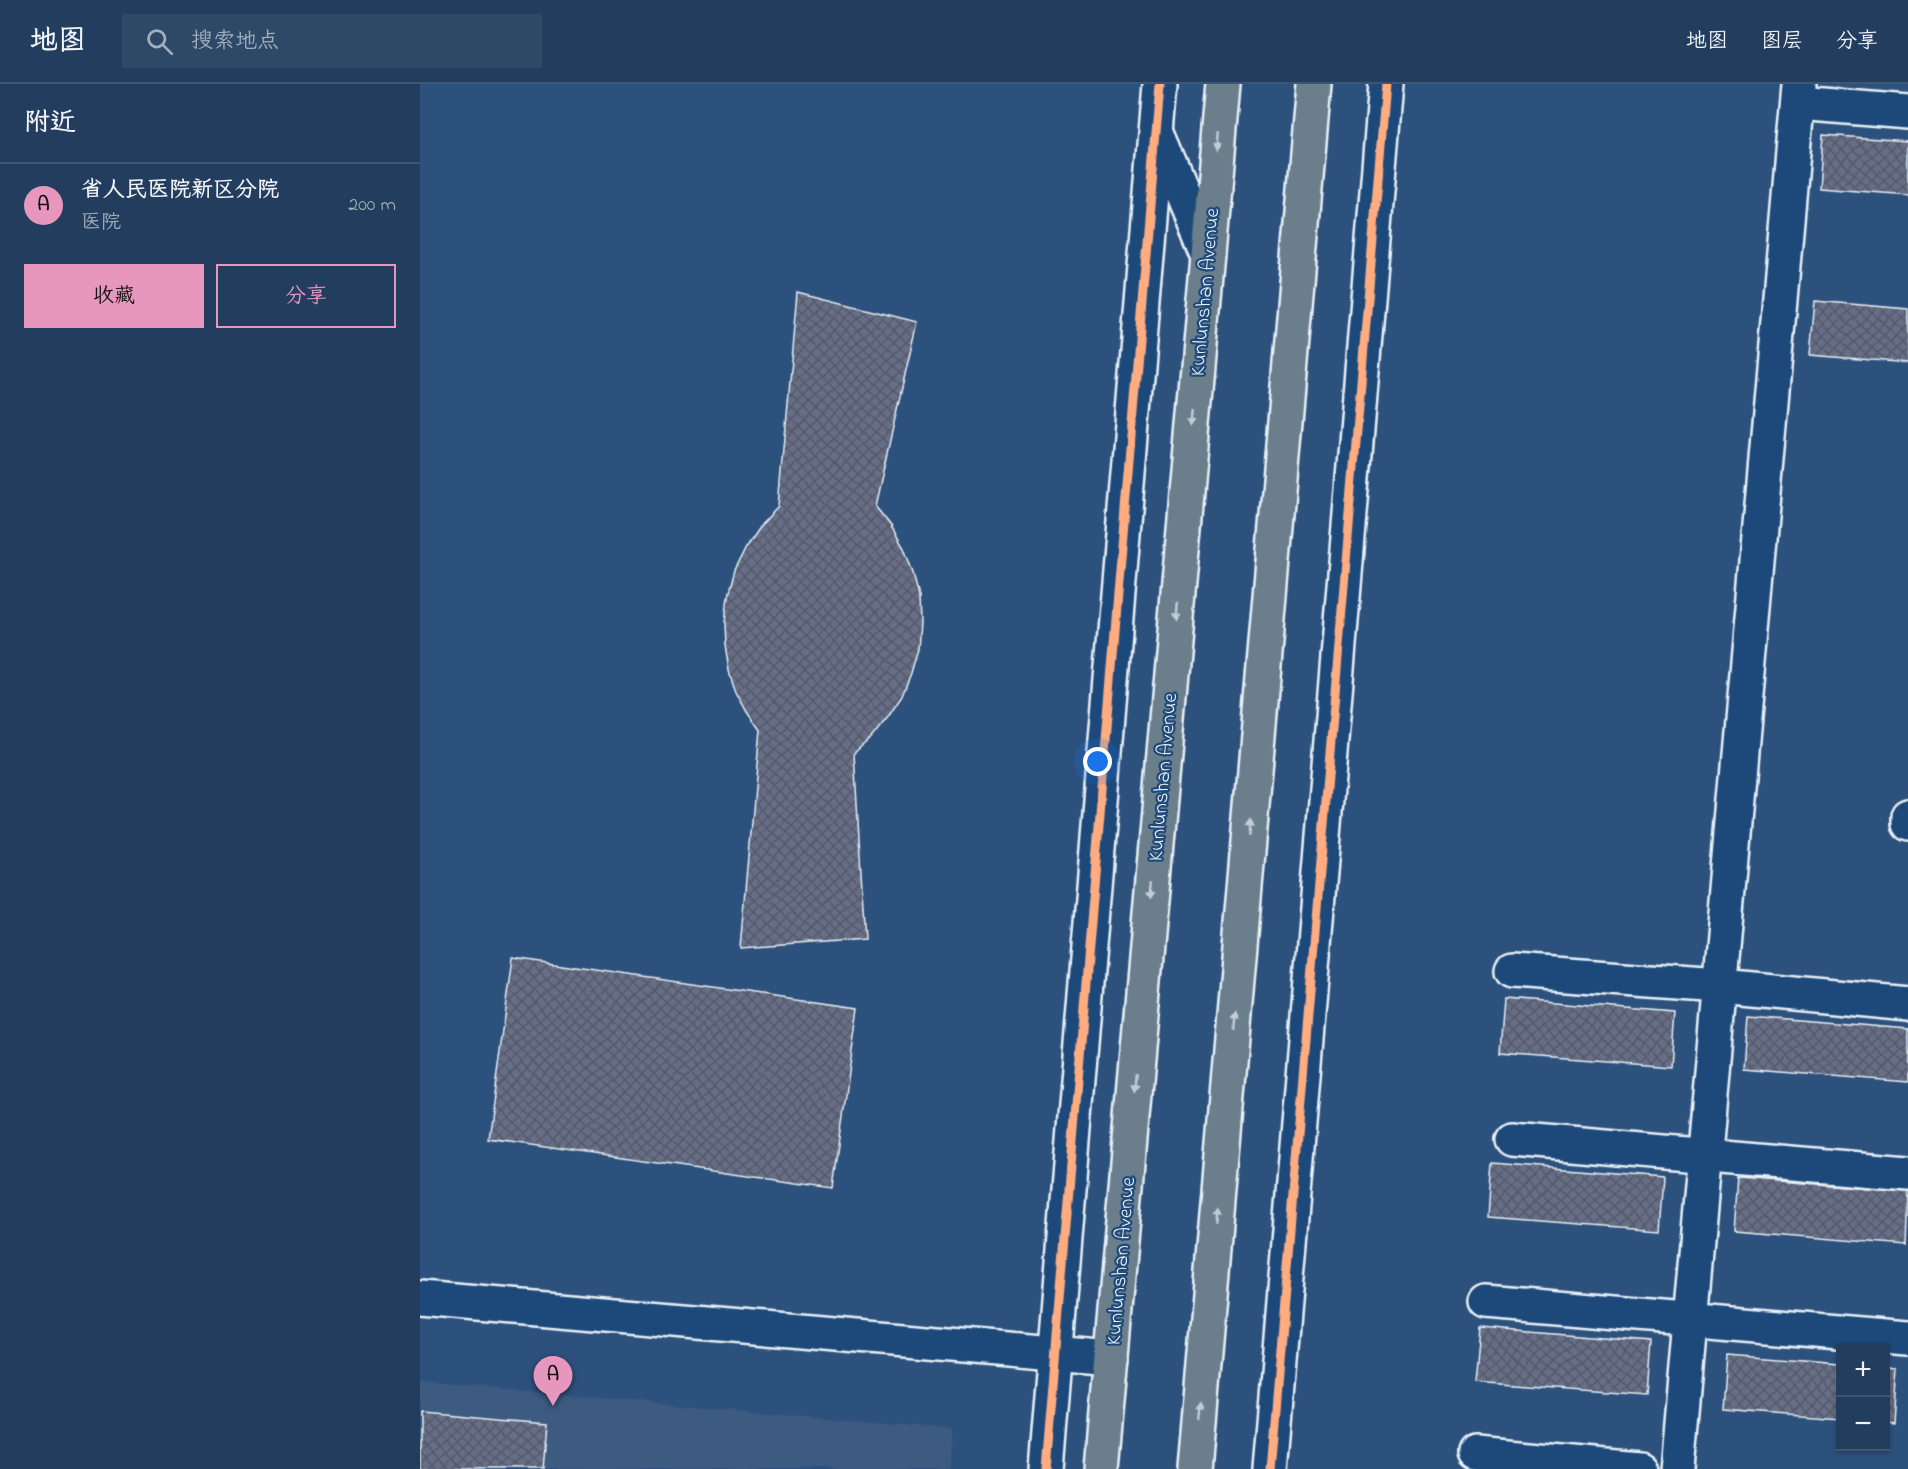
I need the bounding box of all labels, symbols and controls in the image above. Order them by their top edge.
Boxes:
search box [122,14,542,68]
text: 地图 [30,22,86,63]
icon: search [143,25,176,58]
text: 搜索地点 [191,26,279,58]
text: 地图 [1686,27,1728,57]
text: 图层 [1761,27,1803,57]
text: 分享 [1836,27,1878,57]
text: 附近 [24,105,76,143]
one-way arrow [1213,133,1222,152]
text: 省人民医院新区分院 [81,175,279,207]
text: A [37,191,50,220]
text: 200 m [348,191,396,220]
street label: Kunlunshan Avenue [1184,206,1228,378]
text: 医院 [81,209,121,238]
button: 收藏 [24,264,204,328]
button: 分享 [216,264,396,328]
one-way arrow [1189,407,1198,426]
one-way arrow [1172,602,1181,621]
street label: Kunlunshan Avenue [1142,691,1186,863]
your location [1083,747,1112,776]
one-way arrow [1245,818,1255,837]
one-way arrow [1147,880,1157,899]
one-way arrow [1229,1013,1238,1032]
one-way arrow [1130,1074,1140,1093]
street label: Kunlunshan Avenue [1100,1175,1144,1347]
one-way arrow [1212,1207,1222,1226]
map controls [1836,1343,1890,1451]
button: + [1836,1343,1890,1397]
pin: A [534,1356,572,1406]
button: − [1836,1397,1890,1451]
one-way arrow [1195,1401,1205,1420]

